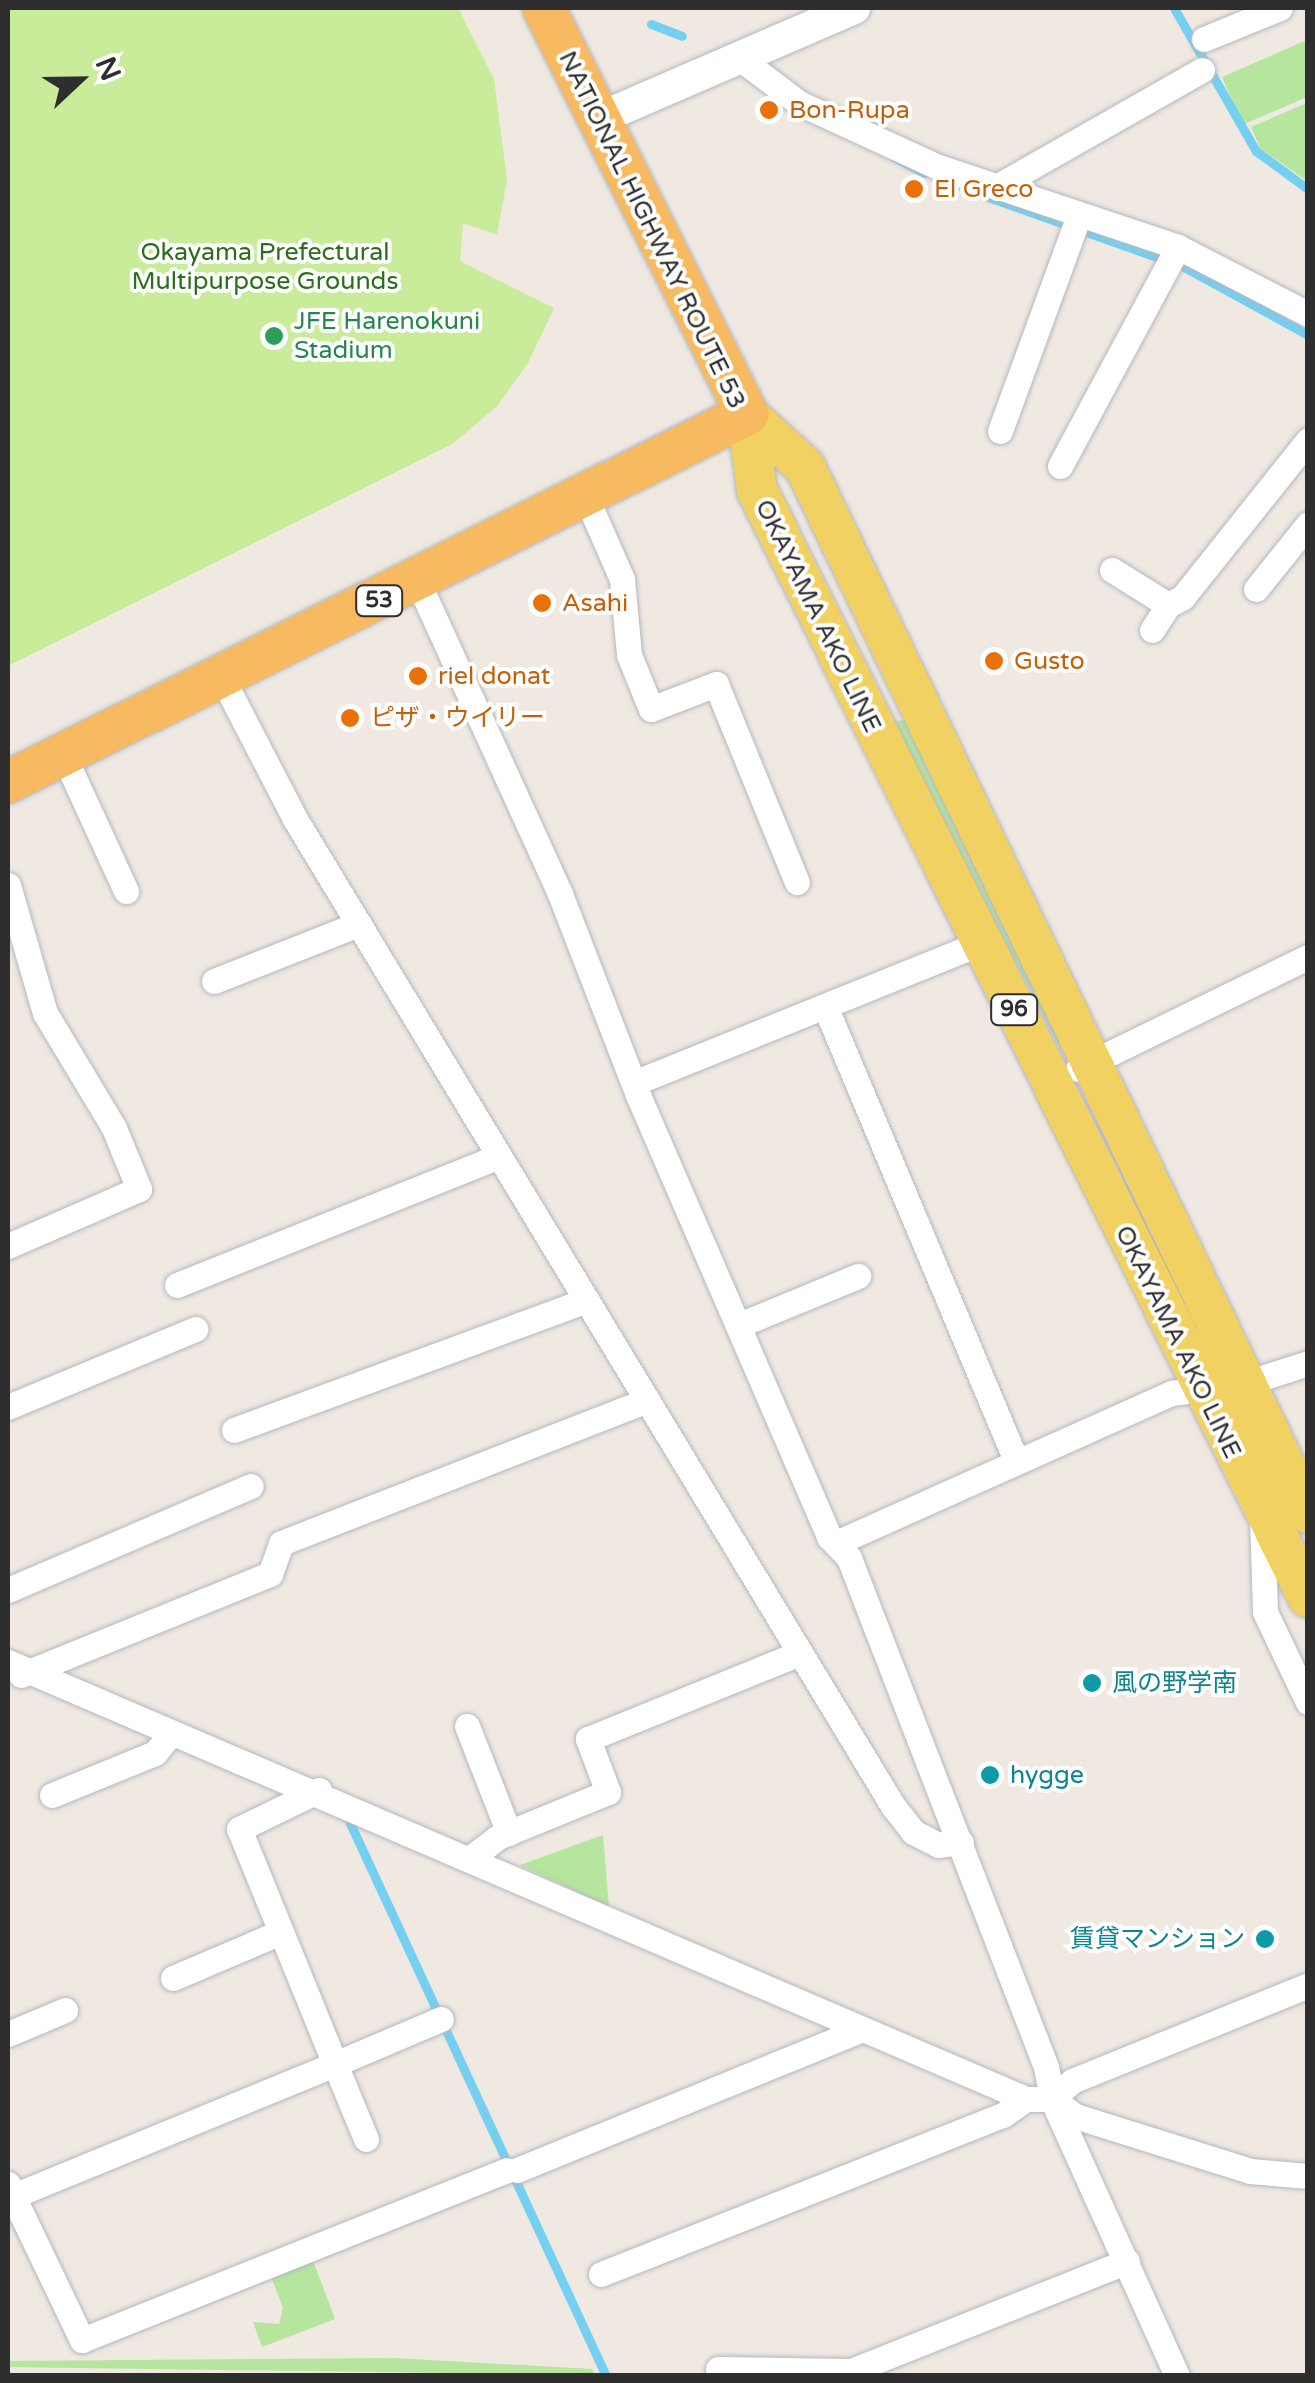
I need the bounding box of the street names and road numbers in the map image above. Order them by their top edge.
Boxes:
street label: NATIONAL HIGHWAY ROUTE 53 [552,46,752,414]
street label: OKAYAMA AKO LINE [749,495,887,737]
road number: 53 [354,584,404,618]
road number: 96 [989,993,1039,1027]
street label: OKAYAMA AKO LINE [1109,1221,1247,1463]

